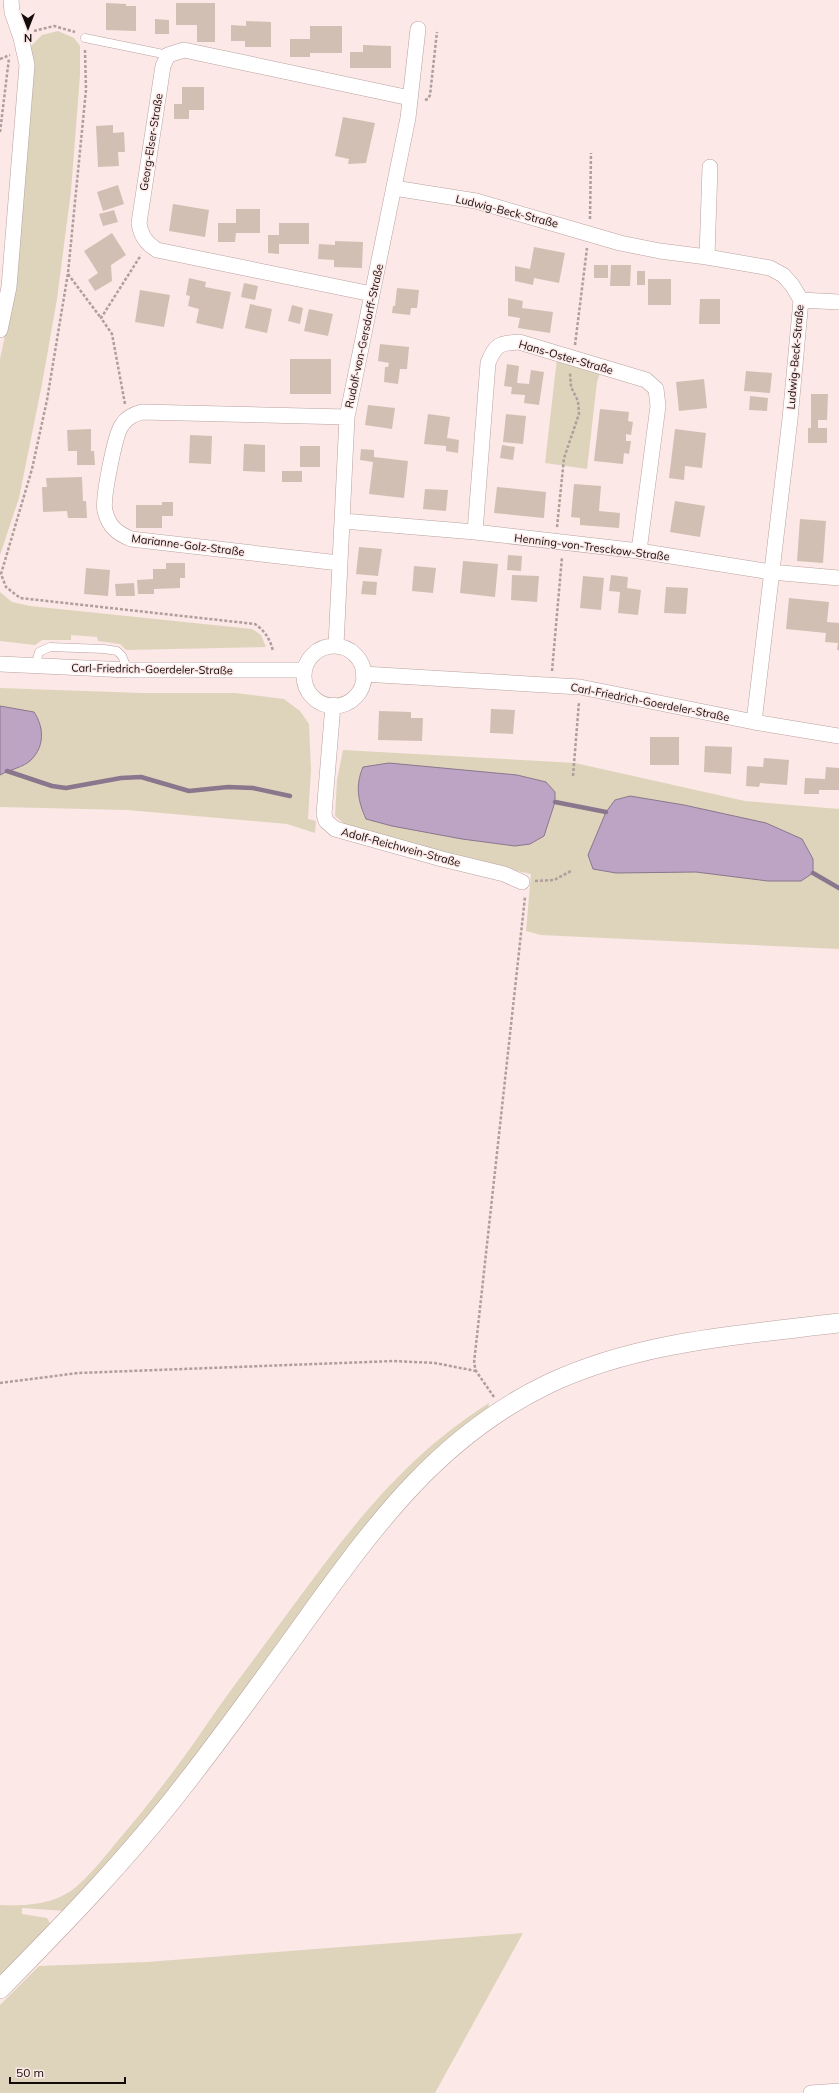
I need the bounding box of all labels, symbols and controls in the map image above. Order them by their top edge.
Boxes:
north arrow [8,8,48,48]
text: N [24,31,32,45]
street label: Georg-Elser-Straße [136,92,166,192]
street label: Ludwig-Beck-Straße [454,191,560,231]
street label: Rudolf-von-Gersdorff-Straße [342,263,386,409]
street label: Ludwig-Beck-Straße [783,304,807,410]
street label: Hans-Oster-Straße [517,337,615,377]
street label: Marianne-Golz-Straße [131,531,245,559]
street label: Henning-von-Tresckow-Straße [513,531,671,563]
street label: Carl-Friedrich-Goerdeler-Straße [71,661,233,677]
street label: Carl-Friedrich-Goerdeler-Straße [569,680,731,724]
street label: Adolf-Reichwein-Straße [340,824,462,870]
scale bar [10,2059,125,2085]
text: 50 m [16,2065,44,2080]

